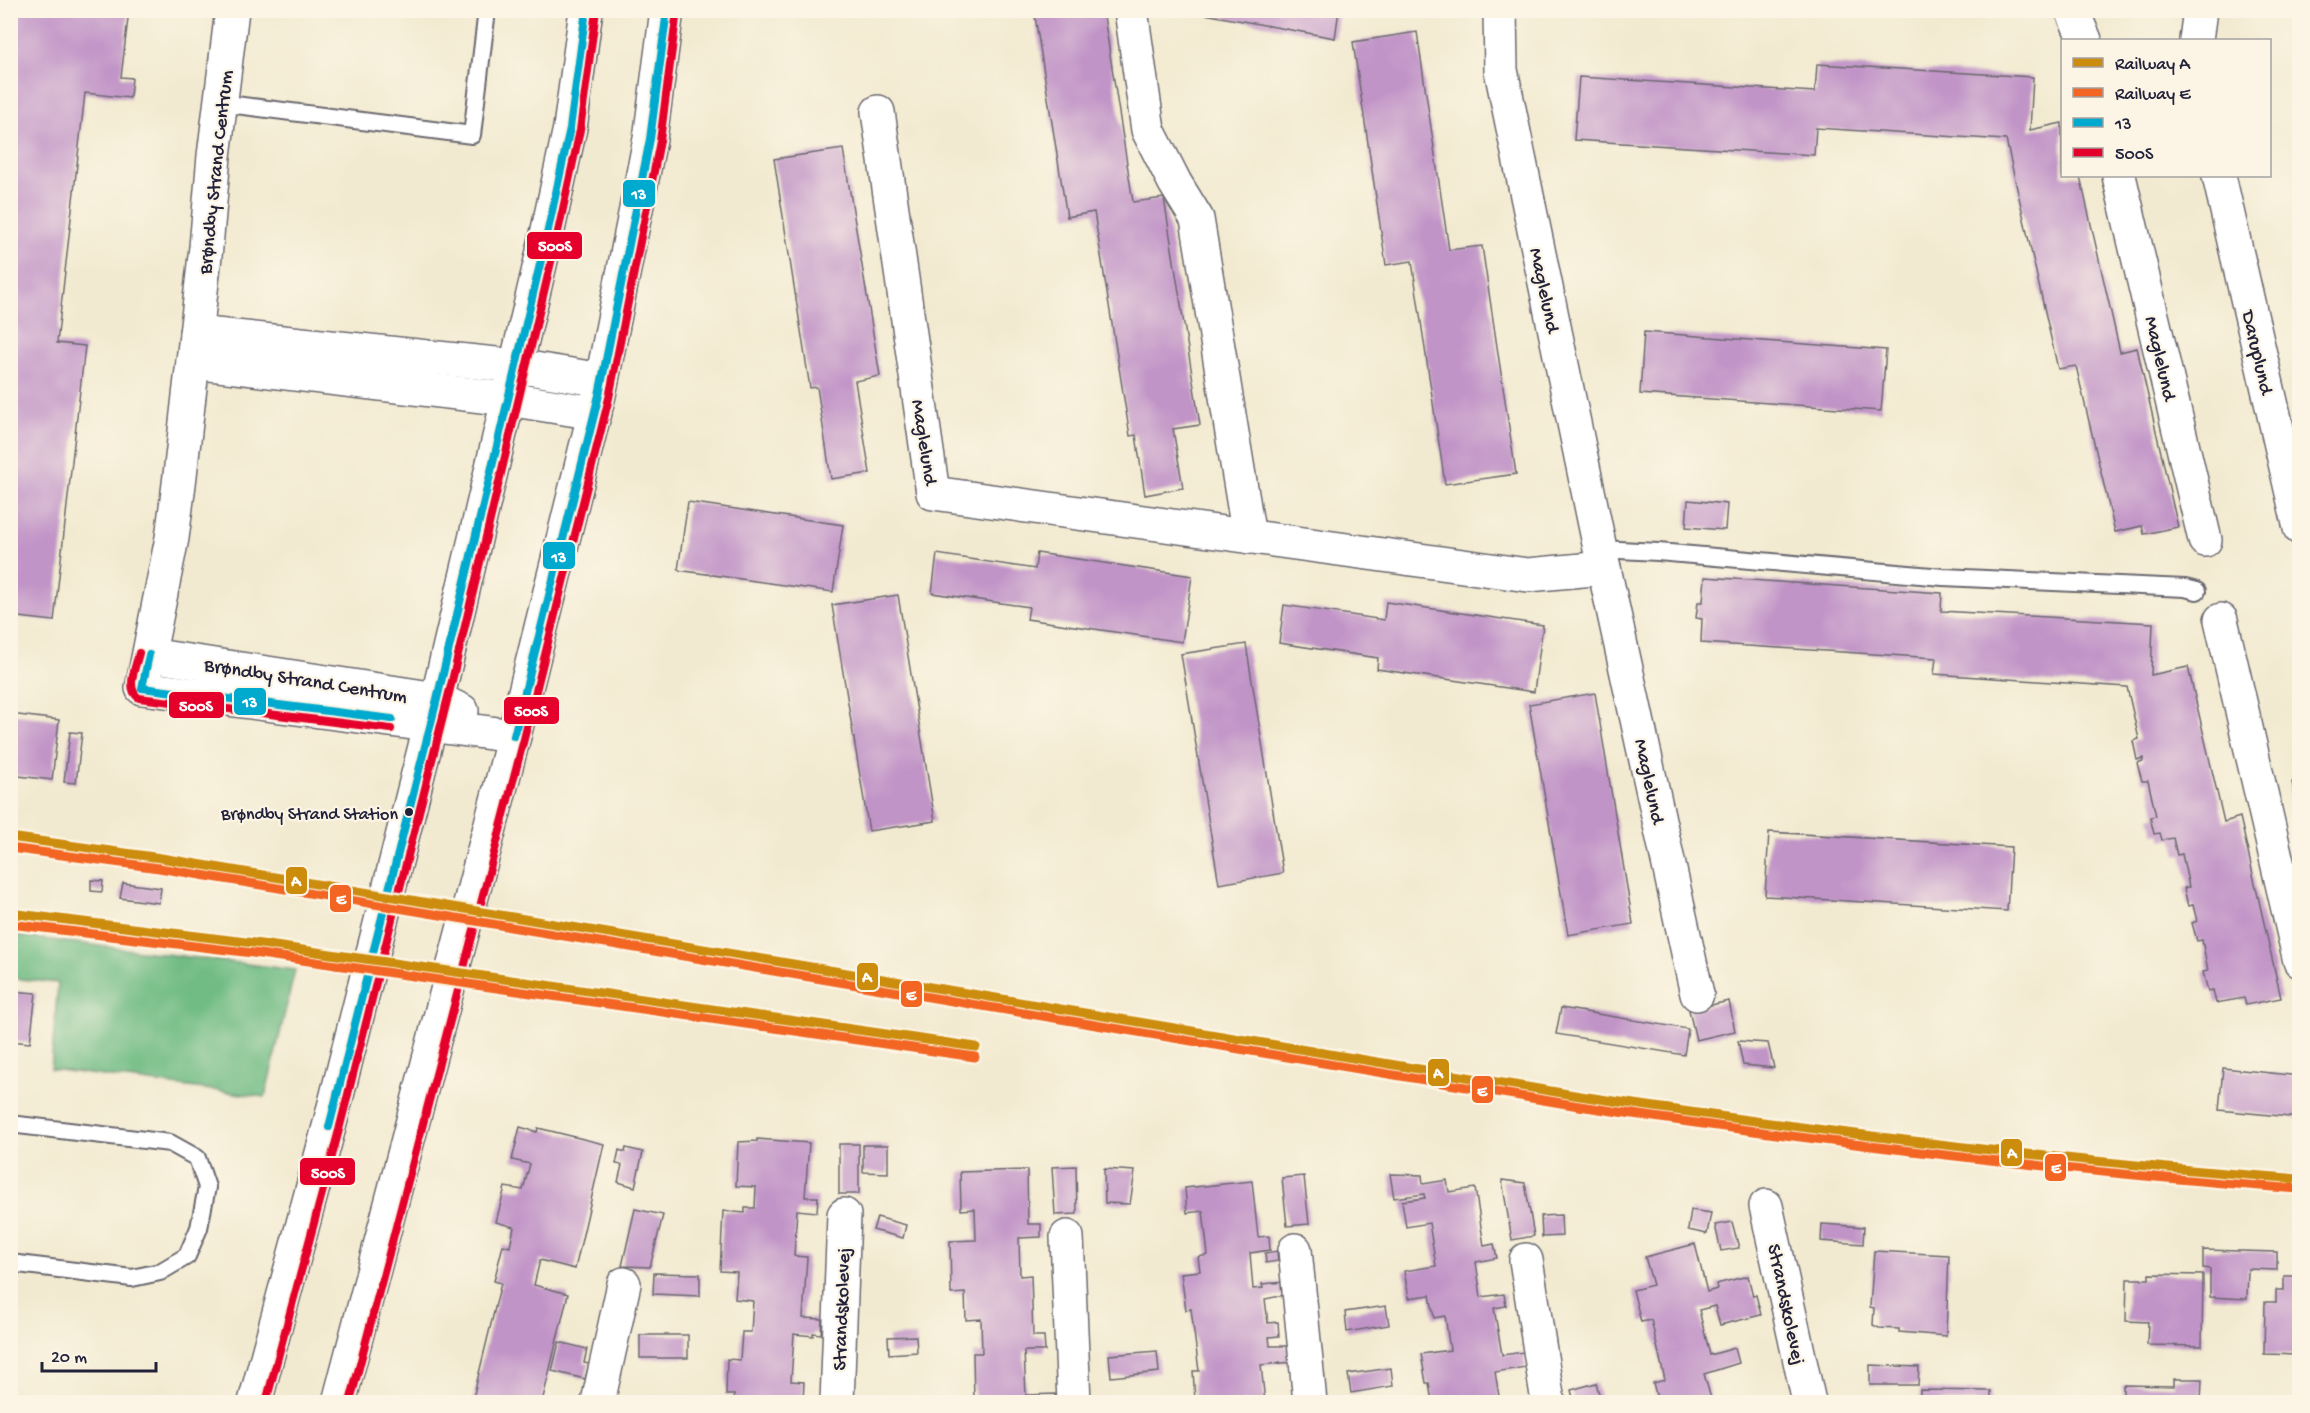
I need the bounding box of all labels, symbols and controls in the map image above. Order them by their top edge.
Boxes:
legend [2061,39,2271,177]
text: Railway A [2115,55,2191,76]
street label: Brøndby Strand Centrum [195,69,240,277]
text: Railway E [2115,85,2191,106]
text: 13 [2114,115,2132,136]
text: 500S [2115,145,2154,166]
line badge: 13 [622,179,656,208]
text: 13 [631,187,646,206]
line badge: 500S [526,231,583,260]
text: 500S [538,239,573,258]
street label: Maglelund [1522,246,1563,337]
street label: Daruplund [2234,307,2277,399]
street label: Maglelund [2138,314,2180,406]
street label: Maglelund [904,398,941,489]
line badge: 13 [542,541,576,570]
text: 13 [551,550,566,569]
street label: Brøndby Strand Centrum [201,655,409,710]
line badge: 13 [233,687,267,716]
line badge: 500S [168,691,225,719]
text: 13 [242,695,257,714]
line badge: 500S [503,696,560,725]
text: 500S [179,699,214,718]
text: 500S [514,704,549,723]
street label: Maglelund [1627,737,1668,828]
place label: Brøndby Strand Station [220,805,398,826]
marker: Brøndby Strand Station [403,806,415,818]
line badge: A [285,866,308,895]
text: A [290,874,302,893]
line badge: E [329,884,352,913]
text: E [336,892,347,911]
line badge: A [856,962,879,991]
text: A [861,970,873,989]
line badge: E [900,980,923,1008]
text: E [906,988,917,1007]
line badge: A [1427,1058,1450,1087]
text: A [1432,1066,1444,1085]
line badge: E [1471,1075,1494,1104]
text: E [1477,1084,1488,1103]
line badge: A [2000,1138,2023,1167]
text: A [2006,1146,2018,1165]
line badge: E [2044,1153,2067,1182]
line badge: 500S [299,1157,356,1186]
text: E [2051,1161,2062,1180]
text: 500S [311,1166,346,1185]
street label: Strandskolevej [1761,1242,1809,1367]
street label: Strandskolevej [830,1247,857,1371]
scale bar [42,1335,156,1373]
text: 20 m [51,1348,87,1369]

